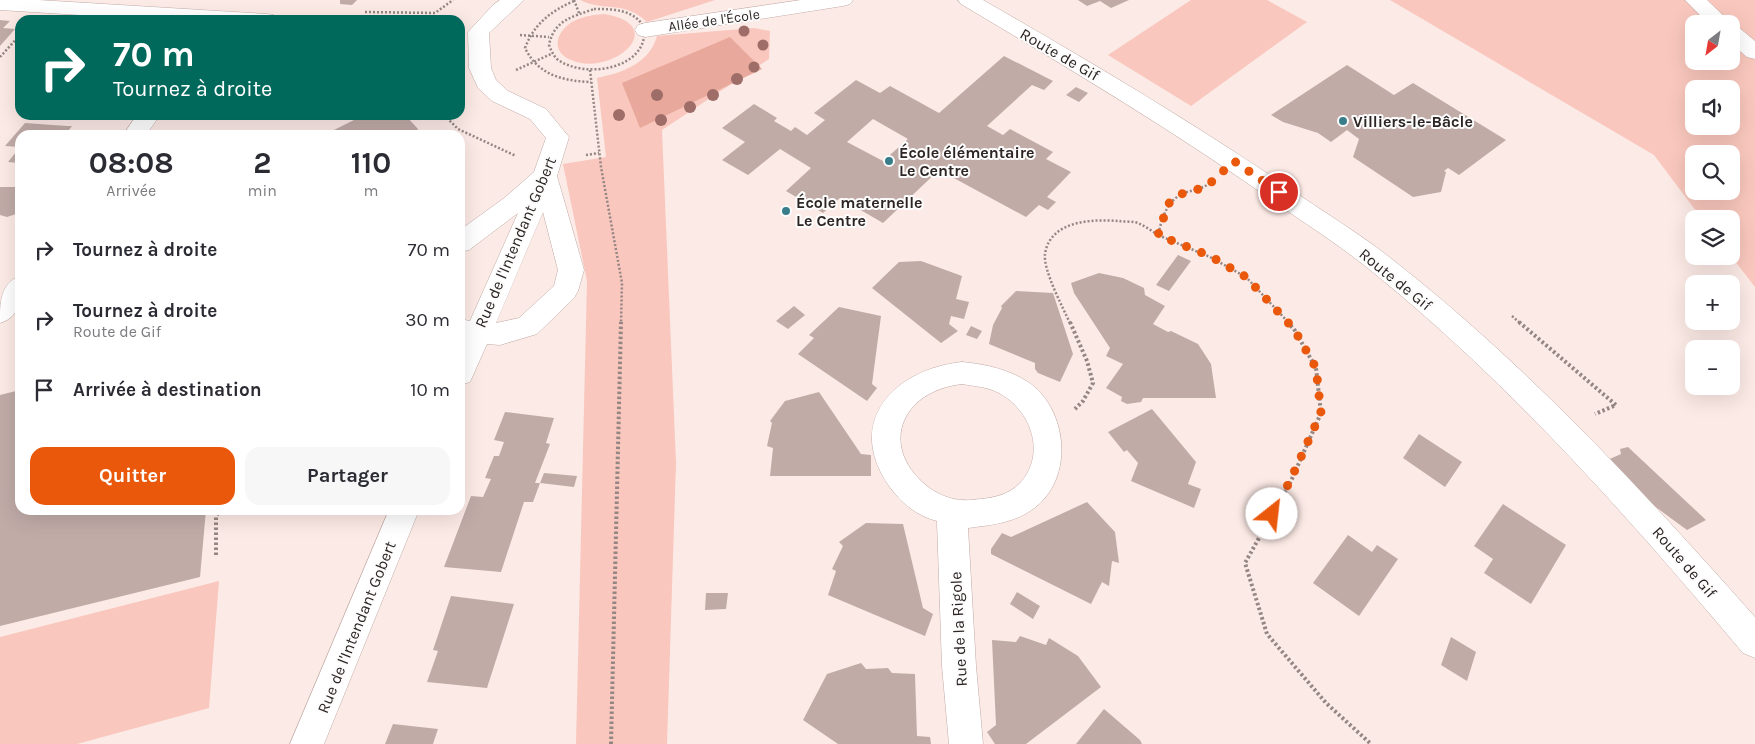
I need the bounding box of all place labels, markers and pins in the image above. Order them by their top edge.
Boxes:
place label: Villiers-le-Bâcle [1353,112,1473,131]
marker: Villiers-le-Bâcle [1337,115,1349,127]
place label: École élémentaire Le Centre [899,143,1034,180]
marker: École élémentaire Le Centre [883,155,895,167]
pin [1258,171,1300,213]
place label: École maternelle Le Centre [796,193,923,230]
marker: École maternelle Le Centre [780,205,792,217]

